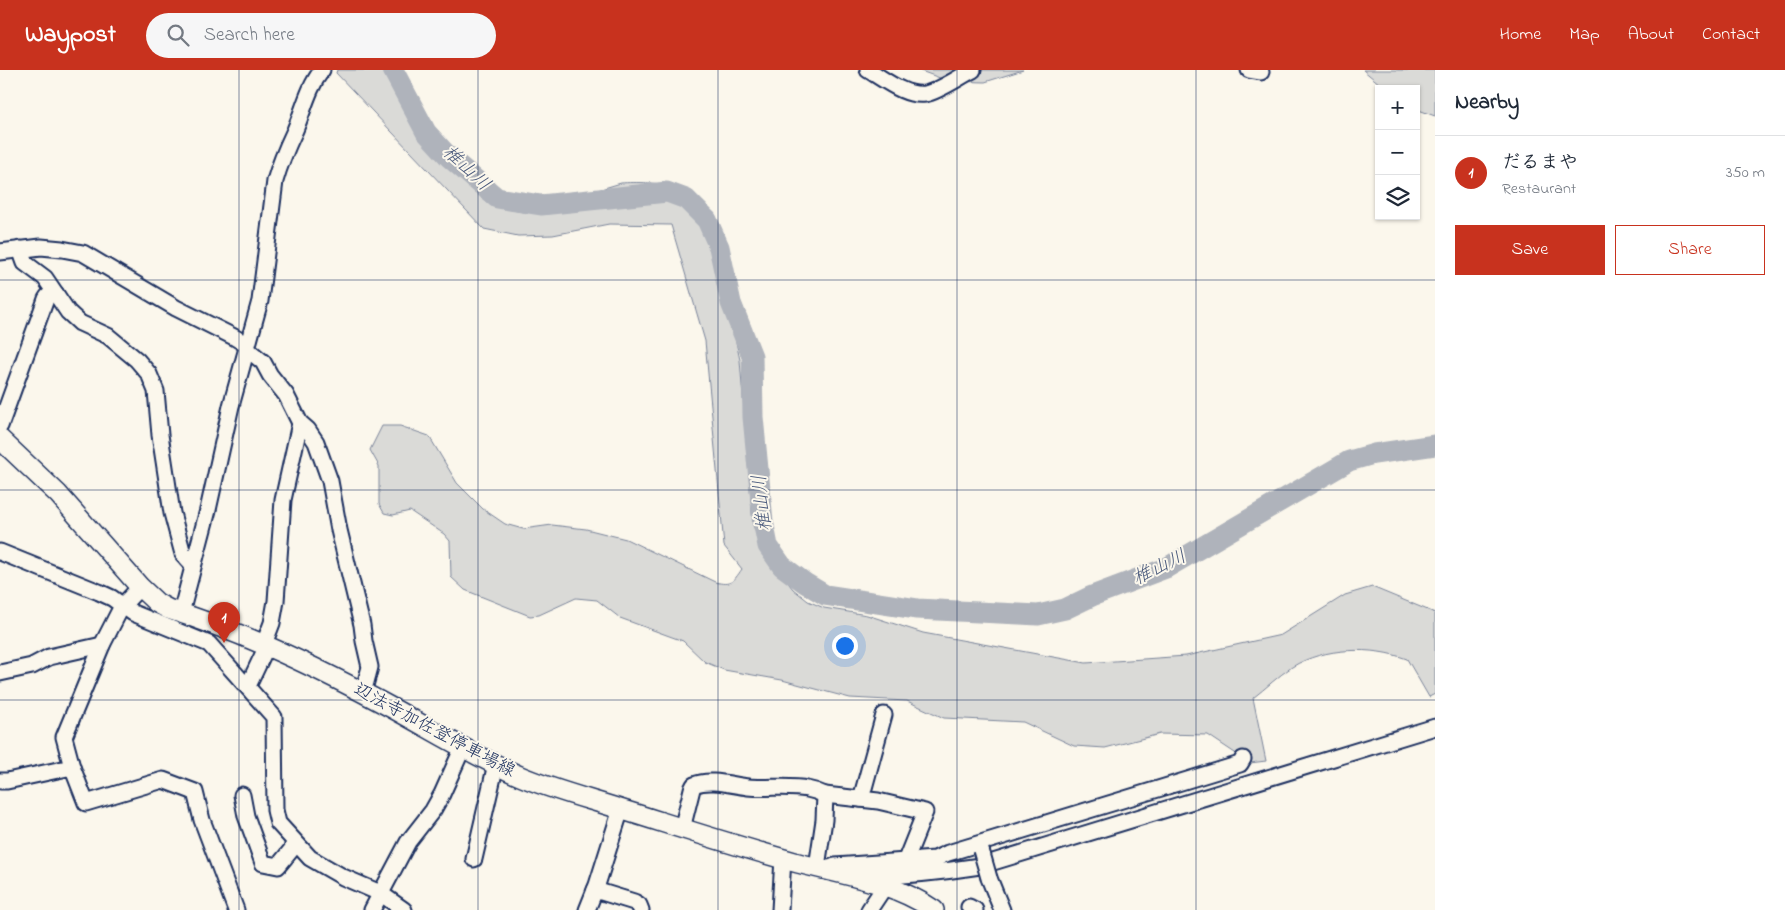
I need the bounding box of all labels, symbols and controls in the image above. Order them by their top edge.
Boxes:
search box [146,13,496,58]
text: Waypost [25,18,116,53]
icon: search [164,21,192,49]
text: Search here [204,22,295,49]
text: Home [1500,22,1541,48]
text: Map [1569,22,1600,48]
text: About [1628,22,1674,48]
text: Contact [1702,22,1760,48]
map controls [1375,85,1420,220]
button: + [1375,85,1420,130]
text: Nearby [1455,88,1519,118]
button: − [1375,130,1420,175]
water label: 椎山川 [436,140,496,198]
text: だるまや [1502,150,1578,177]
text: 1 [1468,161,1474,185]
text: 350 m [1726,161,1765,185]
button: layers [1375,175,1420,220]
text: Restaurant [1502,177,1576,201]
button: Save [1455,225,1605,275]
button: Share [1615,225,1765,275]
water label: 椎山川 [747,473,779,533]
water label: 椎山川 [1128,543,1192,593]
pin: 1 [208,602,240,643]
your location [832,633,858,659]
street label: 辺法寺加佐登停車場線 [348,677,520,785]

